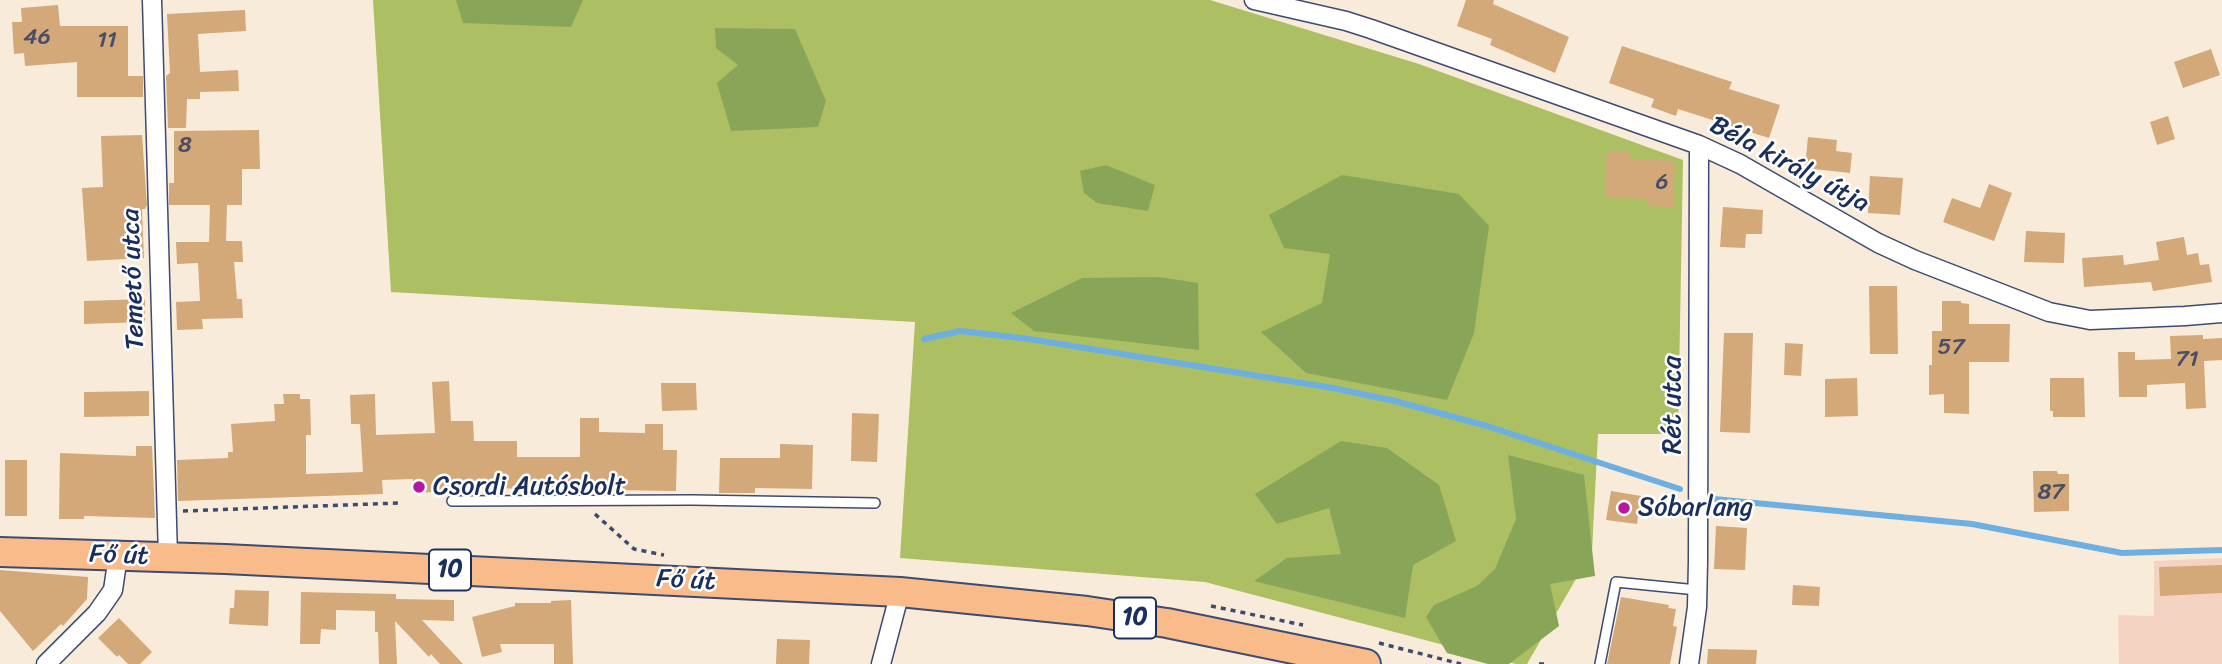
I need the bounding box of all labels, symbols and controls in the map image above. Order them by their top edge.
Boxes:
house number: 46 [23,24,51,52]
house number: 11 [97,27,117,55]
street label: Béla király útja [1704,110,1874,220]
house number: 8 [178,132,192,160]
house number: 6 [1655,169,1669,197]
street label: Temető utca [116,208,152,350]
house number: 57 [1937,334,1965,362]
house number: 71 [2176,346,2198,374]
street label: Rét utca [1657,356,1689,454]
place label: Csordi Autósbolt [433,471,626,503]
marker: Csordi Autósbolt [411,479,427,495]
house number: 87 [2037,479,2065,507]
place label: Sóbarlang [1638,492,1753,524]
marker: Sóbarlang [1616,500,1632,516]
street label: Fő út [89,539,149,573]
road number: 10 [429,550,471,590]
street label: Fő út [656,564,716,598]
road number: 10 [1114,598,1156,638]

